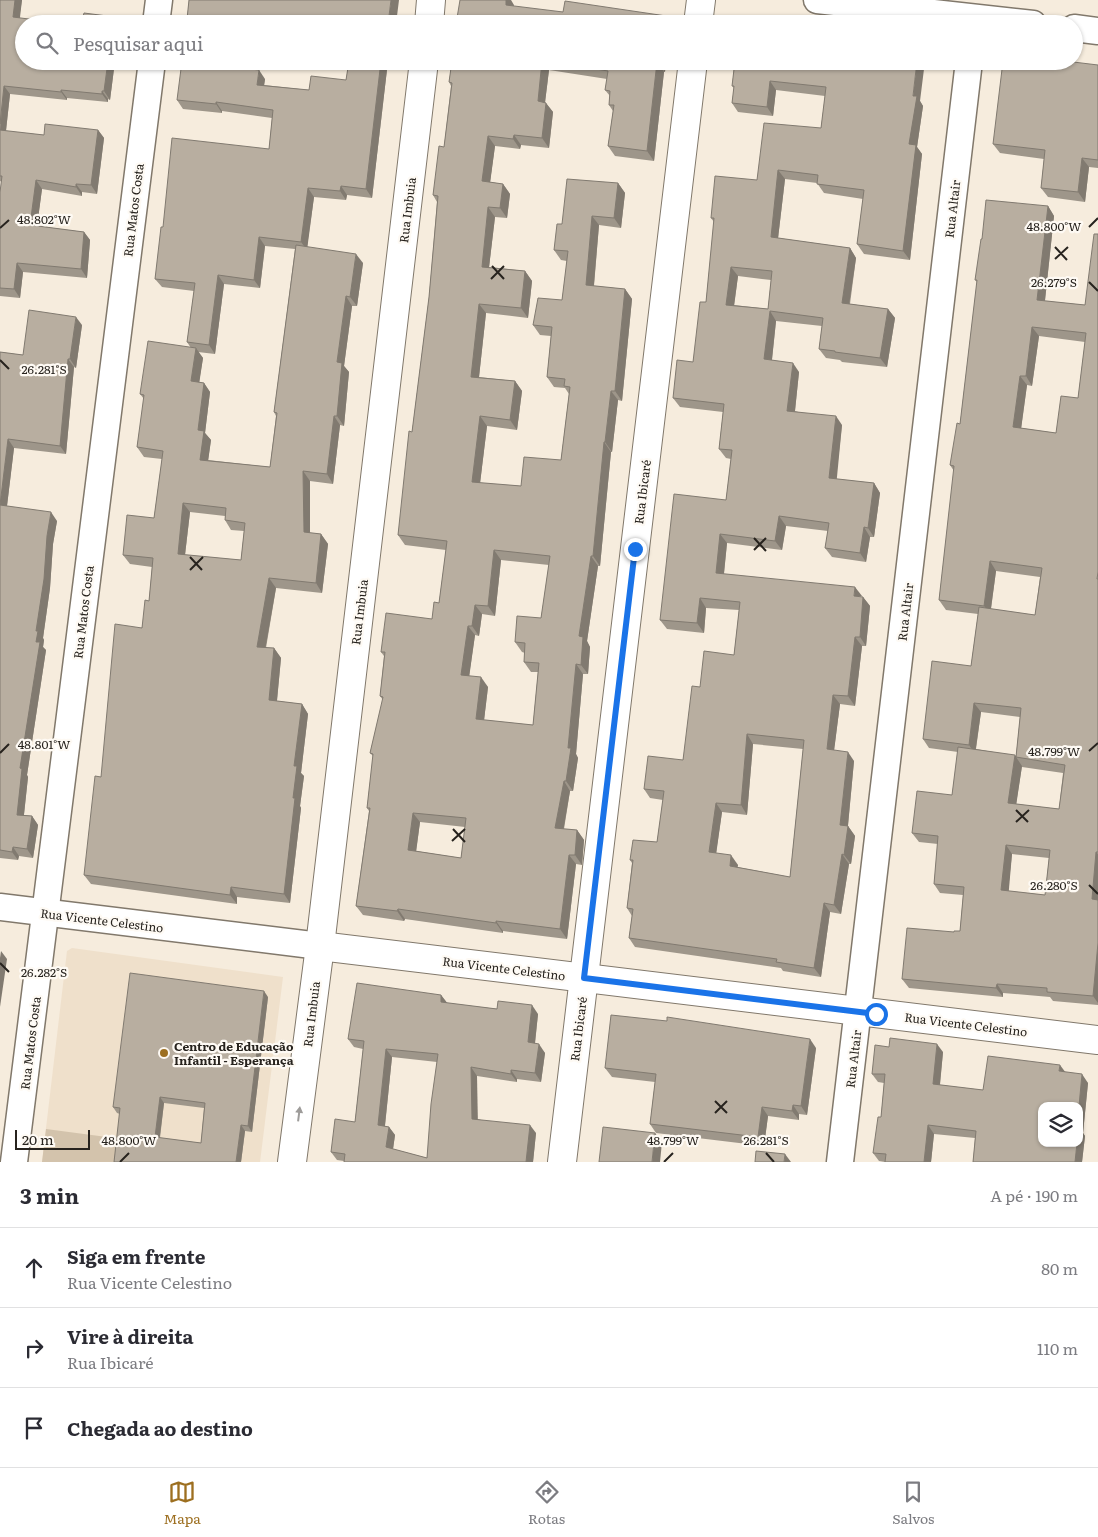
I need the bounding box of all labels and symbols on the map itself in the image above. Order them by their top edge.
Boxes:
street label: Rua Matos Costa [118,162,148,258]
street label: Rua Imbuia [394,176,420,244]
street label: Rua Altair [940,179,965,239]
text: 48.802°W [17,210,71,228]
text: 48.800°W [1027,217,1081,235]
text: 26.279°S [1031,273,1077,291]
text: 26.281°S [21,360,67,378]
street label: Rua Ibicaré [629,459,655,525]
route end [624,538,647,561]
street label: Rua Matos Costa [68,564,98,660]
street label: Rua Imbuia [346,578,372,646]
street label: Rua Altair [893,582,918,642]
text: 48.801°W [18,735,70,753]
text: 48.799°W [1028,742,1080,760]
text: 26.280°S [1030,876,1078,894]
street label: Rua Vicente Celestino [39,904,165,936]
street label: Rua Vicente Celestino [441,952,567,984]
text: 26.282°S [21,963,67,981]
street label: Rua Imbuia [298,980,324,1048]
street label: Rua Matos Costa [15,995,45,1091]
street label: Rua Ibicaré [565,996,591,1062]
route start [865,1003,888,1026]
street label: Rua Vicente Celestino [903,1008,1029,1040]
street label: Rua Altair [841,1029,866,1089]
place label: Centro de Educação Infantil - Esperança [174,1037,294,1069]
marker: Centro de Educação Infantil - Esperança [158,1047,170,1059]
one-way arrow [295,1105,303,1121]
scale bar [15,1127,90,1150]
text: 48.800°W [102,1131,156,1149]
text: 48.799°W [647,1131,699,1149]
text: 26.281°S [743,1131,789,1149]

